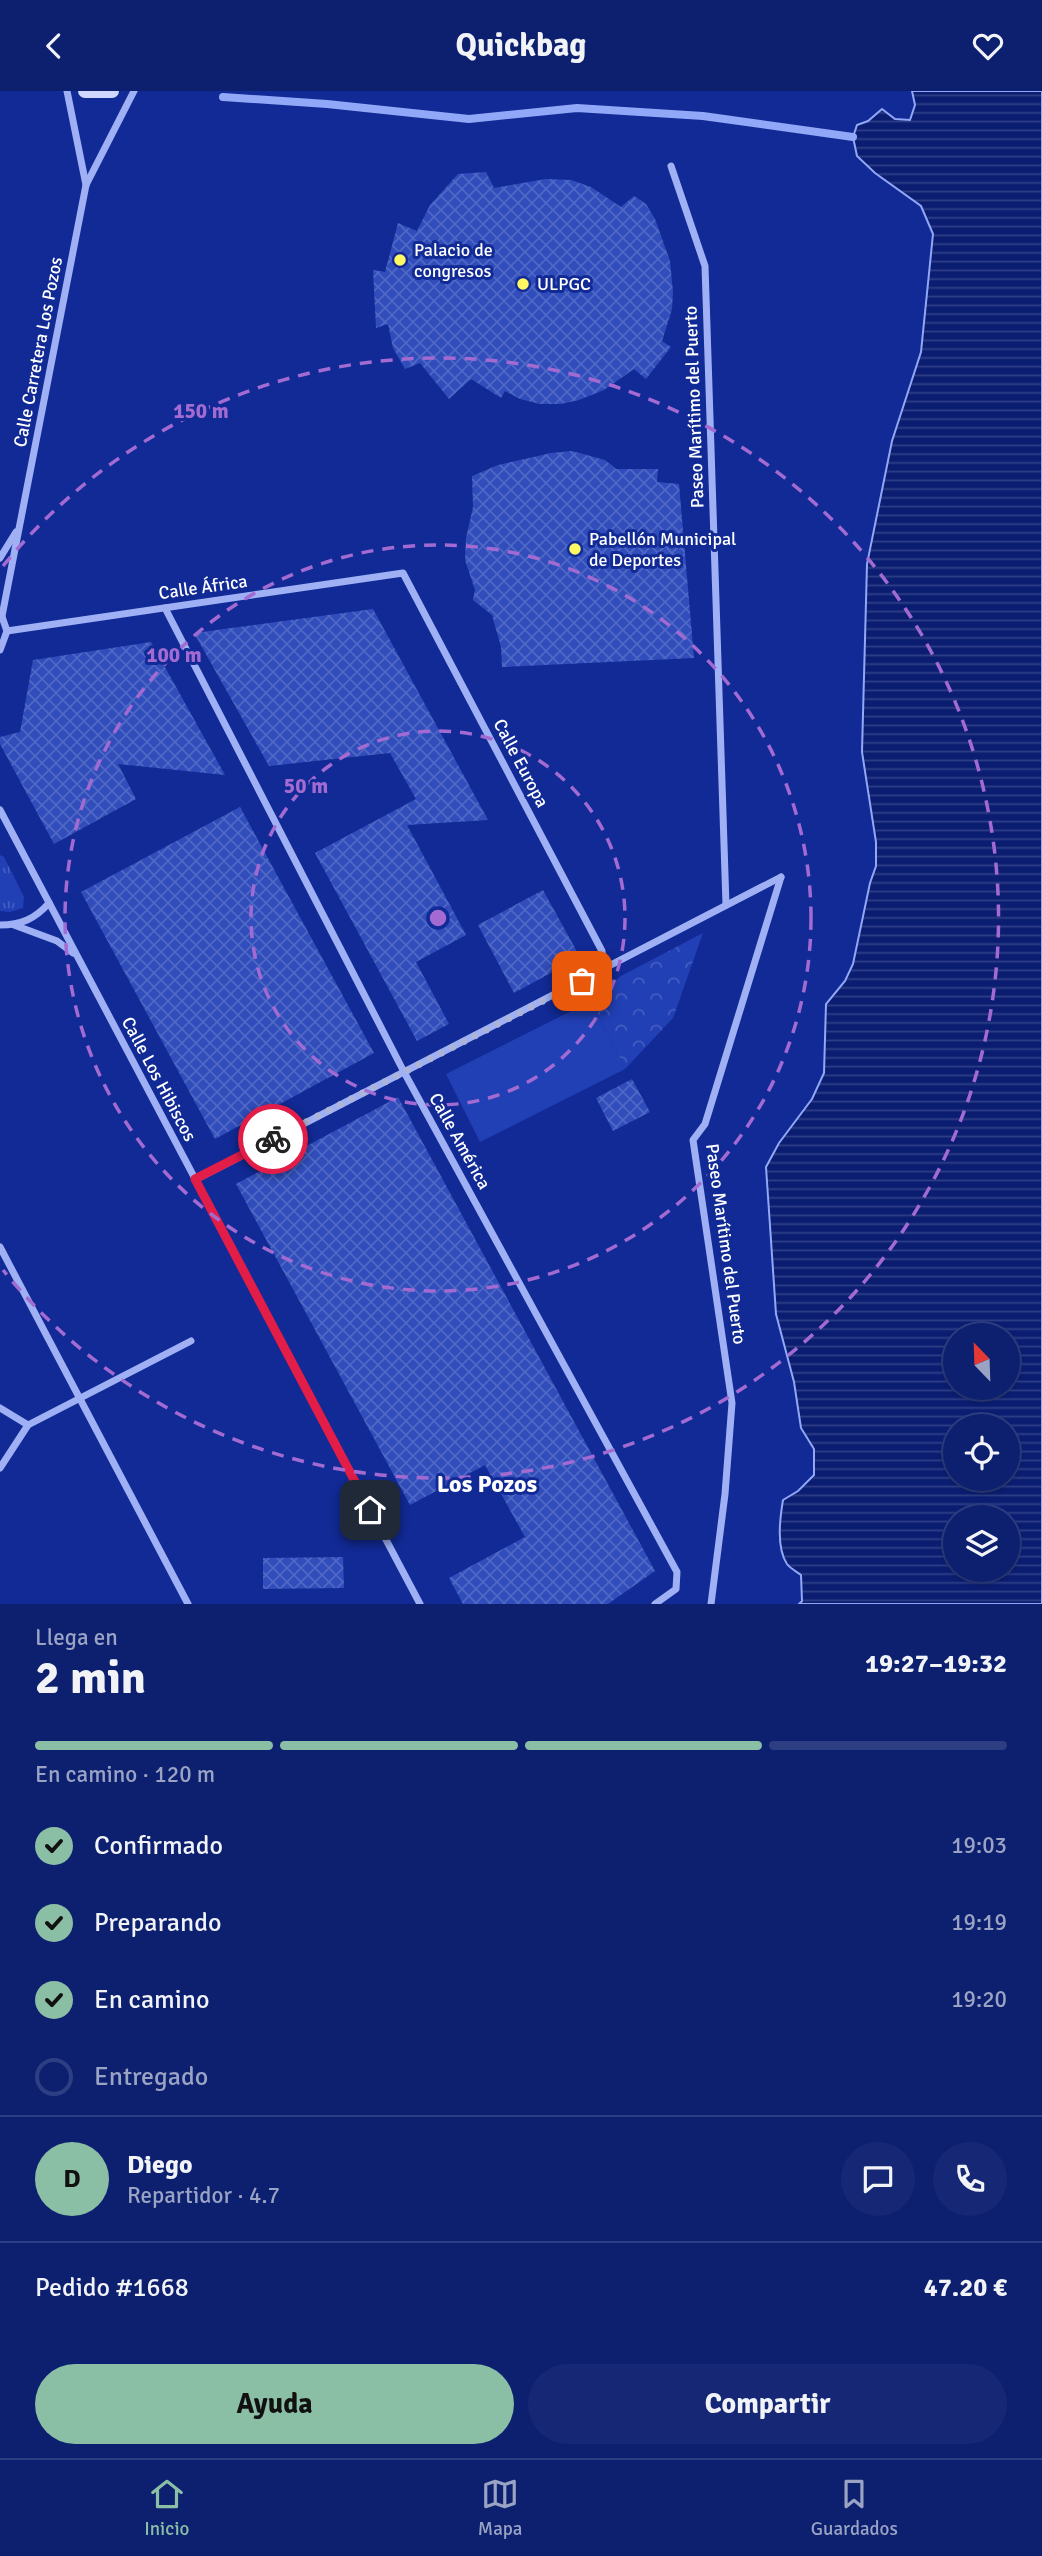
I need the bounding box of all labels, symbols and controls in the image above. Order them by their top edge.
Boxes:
text: Quickbag [456,26,587,65]
icon: back [35,27,73,65]
icon: heart [969,27,1007,65]
place label: Palacio de congresos [414,239,493,282]
marker: Palacio de congresos [392,252,408,268]
street label: Calle Carretera Los Pozos [9,255,67,449]
place label: ULPGC [537,273,591,295]
marker: ULPGC [515,276,531,292]
street label: Paseo Marítimo del Puerto [679,305,709,509]
text: 150 m [173,398,229,424]
place label: Pabellón Municipal de Deportes [589,528,736,571]
marker: Pabellón Municipal de Deportes [567,541,583,557]
street label: Calle África [157,570,249,604]
text: 100 m [146,642,202,668]
street label: Calle Europa [488,715,554,811]
text: 50 m [284,773,328,799]
centre of rings [426,906,450,930]
pin [552,951,612,1011]
icon: bag [563,962,601,1000]
street label: Calle Los Hibiscos [117,1013,201,1145]
street label: Calle América [424,1089,496,1193]
courier [238,1104,308,1174]
icon: bike [254,1120,292,1158]
street label: Paseo Marítimo del Puerto [701,1142,751,1346]
north arrow [943,1323,1020,1400]
map controls [943,1323,1020,1582]
button: locate [943,1414,1020,1491]
district label: Los Pozos [437,1469,538,1499]
pin [340,1480,400,1540]
icon: home [351,1491,389,1529]
button: layers [943,1505,1020,1582]
text: Llega en [35,1623,118,1652]
text: 19:27–19:32 [865,1648,1007,1680]
text: 2 min [35,1650,146,1706]
text: En camino · 120 m [35,1760,215,1789]
icon: check [35,1827,73,1865]
text: Confirmado [94,1830,223,1862]
text: 19:03 [951,1831,1007,1860]
icon: check [35,1904,73,1942]
text: Preparando [94,1907,221,1939]
text: 19:19 [951,1908,1007,1937]
icon: check [35,1981,73,2019]
text: En camino [94,1984,210,2016]
text: 19:20 [951,1985,1007,2014]
text: Entregado [94,2061,208,2093]
button: chat [841,2142,915,2216]
button: phone [933,2142,1007,2216]
text: Diego [127,2149,193,2181]
text: D [63,2163,81,2195]
text: Repartidor · 4.7 [127,2181,280,2210]
text: Pedido #1668 [35,2272,189,2304]
text: 47.20 € [924,2272,1007,2304]
button: Ayuda [35,2364,514,2444]
button: Compartir [528,2364,1007,2444]
tab: Inicio [144,2475,189,2541]
tab: Mapa [478,2475,523,2541]
tab: Guardados [811,2475,898,2541]

